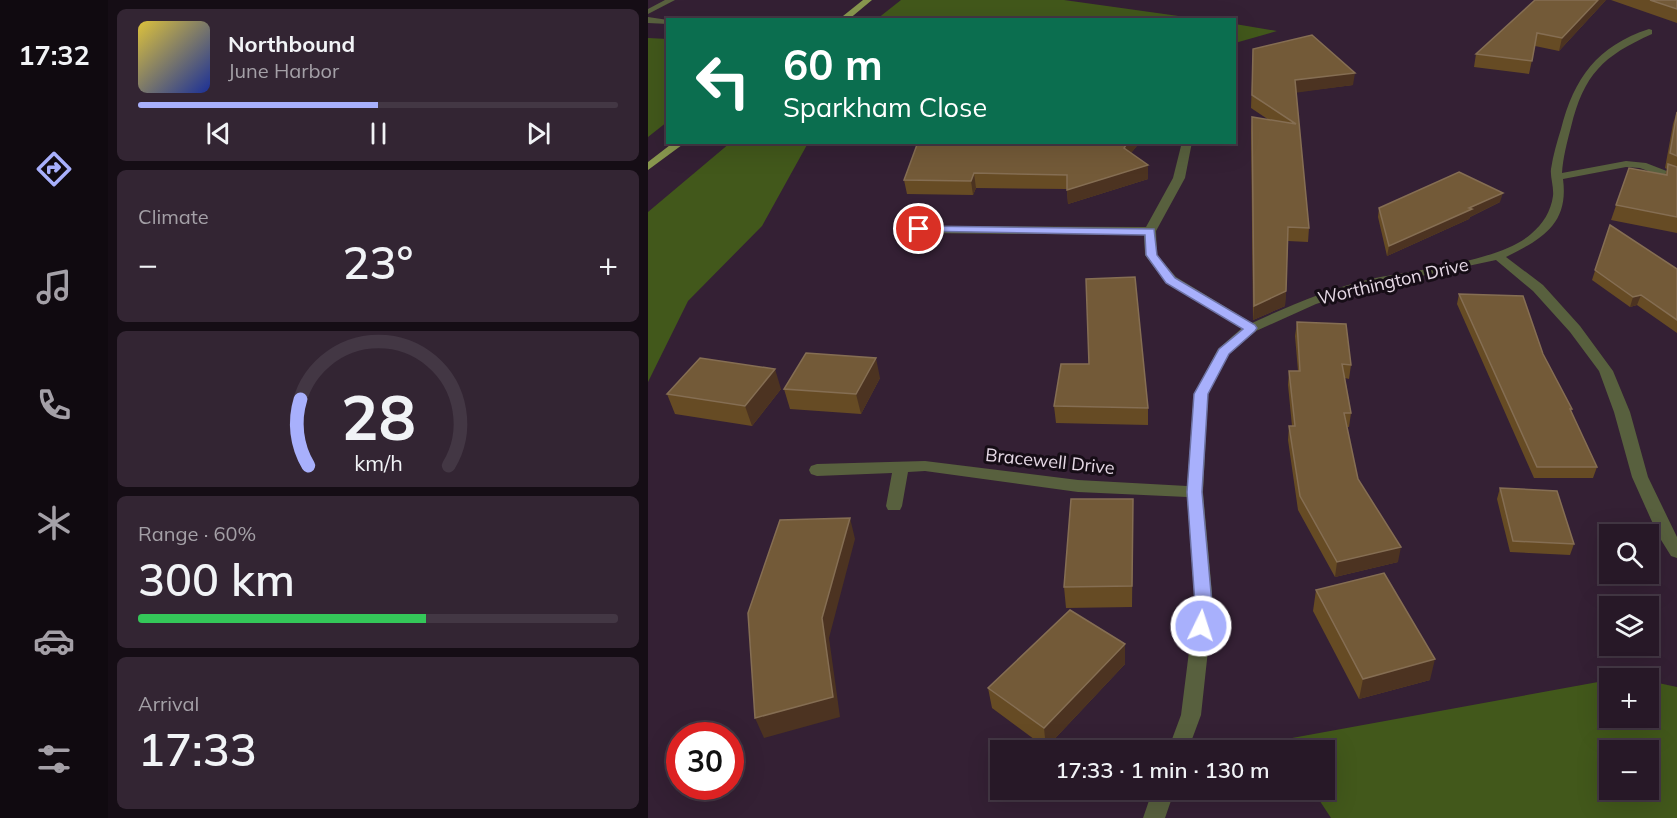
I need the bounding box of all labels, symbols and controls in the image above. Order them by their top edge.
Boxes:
text: Northbound [228,30,355,58]
text: 17:32 [18,38,90,72]
text: 60 m [783,38,883,91]
icon: left [684,42,762,120]
text: June Harbor [228,58,339,83]
text: Sparkham Close [783,90,987,124]
icon: previous [202,117,235,150]
icon: pause [362,117,395,150]
icon: next [522,117,555,150]
icon: directions [33,148,75,190]
pin [893,203,944,254]
text: Climate [138,204,209,229]
icon: arrive [902,212,935,245]
text: 23° [343,234,413,290]
text: − [138,243,158,284]
text: + [598,243,618,284]
street label: Worthington Drive [1315,252,1471,310]
icon: music [33,266,75,308]
text: 28 [341,377,415,456]
icon: phone [33,384,75,426]
street label: Bracewell Drive [984,443,1116,479]
text: km/h [354,449,402,476]
icon: climate [33,502,75,544]
text: Range · 60% [138,521,256,546]
map controls [1599,524,1659,800]
button: search [1599,524,1659,584]
text: 300 km [138,551,295,607]
position arrow [1169,594,1233,658]
button: layers [1599,596,1659,656]
icon: car [33,620,75,662]
button: + [1599,668,1659,728]
text: Arrival [138,691,199,716]
text: 17:33 [138,721,257,777]
speed limit sign: 30 [666,722,744,800]
icon: filters [33,738,75,780]
button: − [1599,740,1659,800]
text: 17:33 · 1 min · 130 m [1055,756,1270,784]

